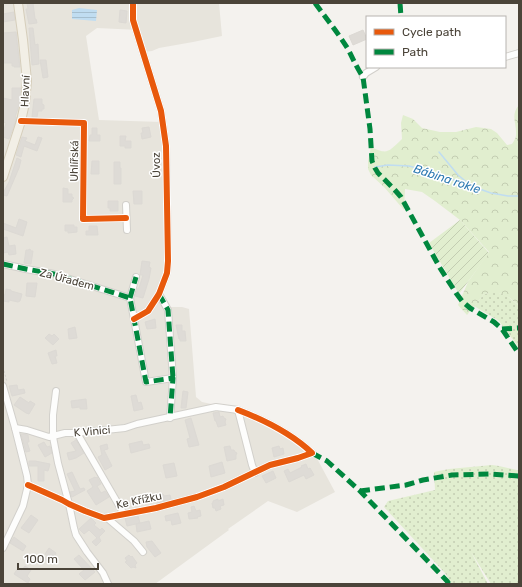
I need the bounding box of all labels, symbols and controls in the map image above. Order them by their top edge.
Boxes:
legend [366,16,506,68]
text: Cycle path [402,25,461,39]
text: Path [402,45,428,59]
street label: Hlavní [18,73,33,107]
street label: Uhlířská [68,140,81,182]
street label: Úvoz [150,152,163,178]
water label: Bábina rokle [412,162,483,197]
street label: Za Úřadem [38,266,96,293]
street label: K Vinici [73,423,111,440]
street label: Ke Křížku [115,489,163,512]
scale bar [18,545,98,571]
text: 100 m [24,552,58,566]

